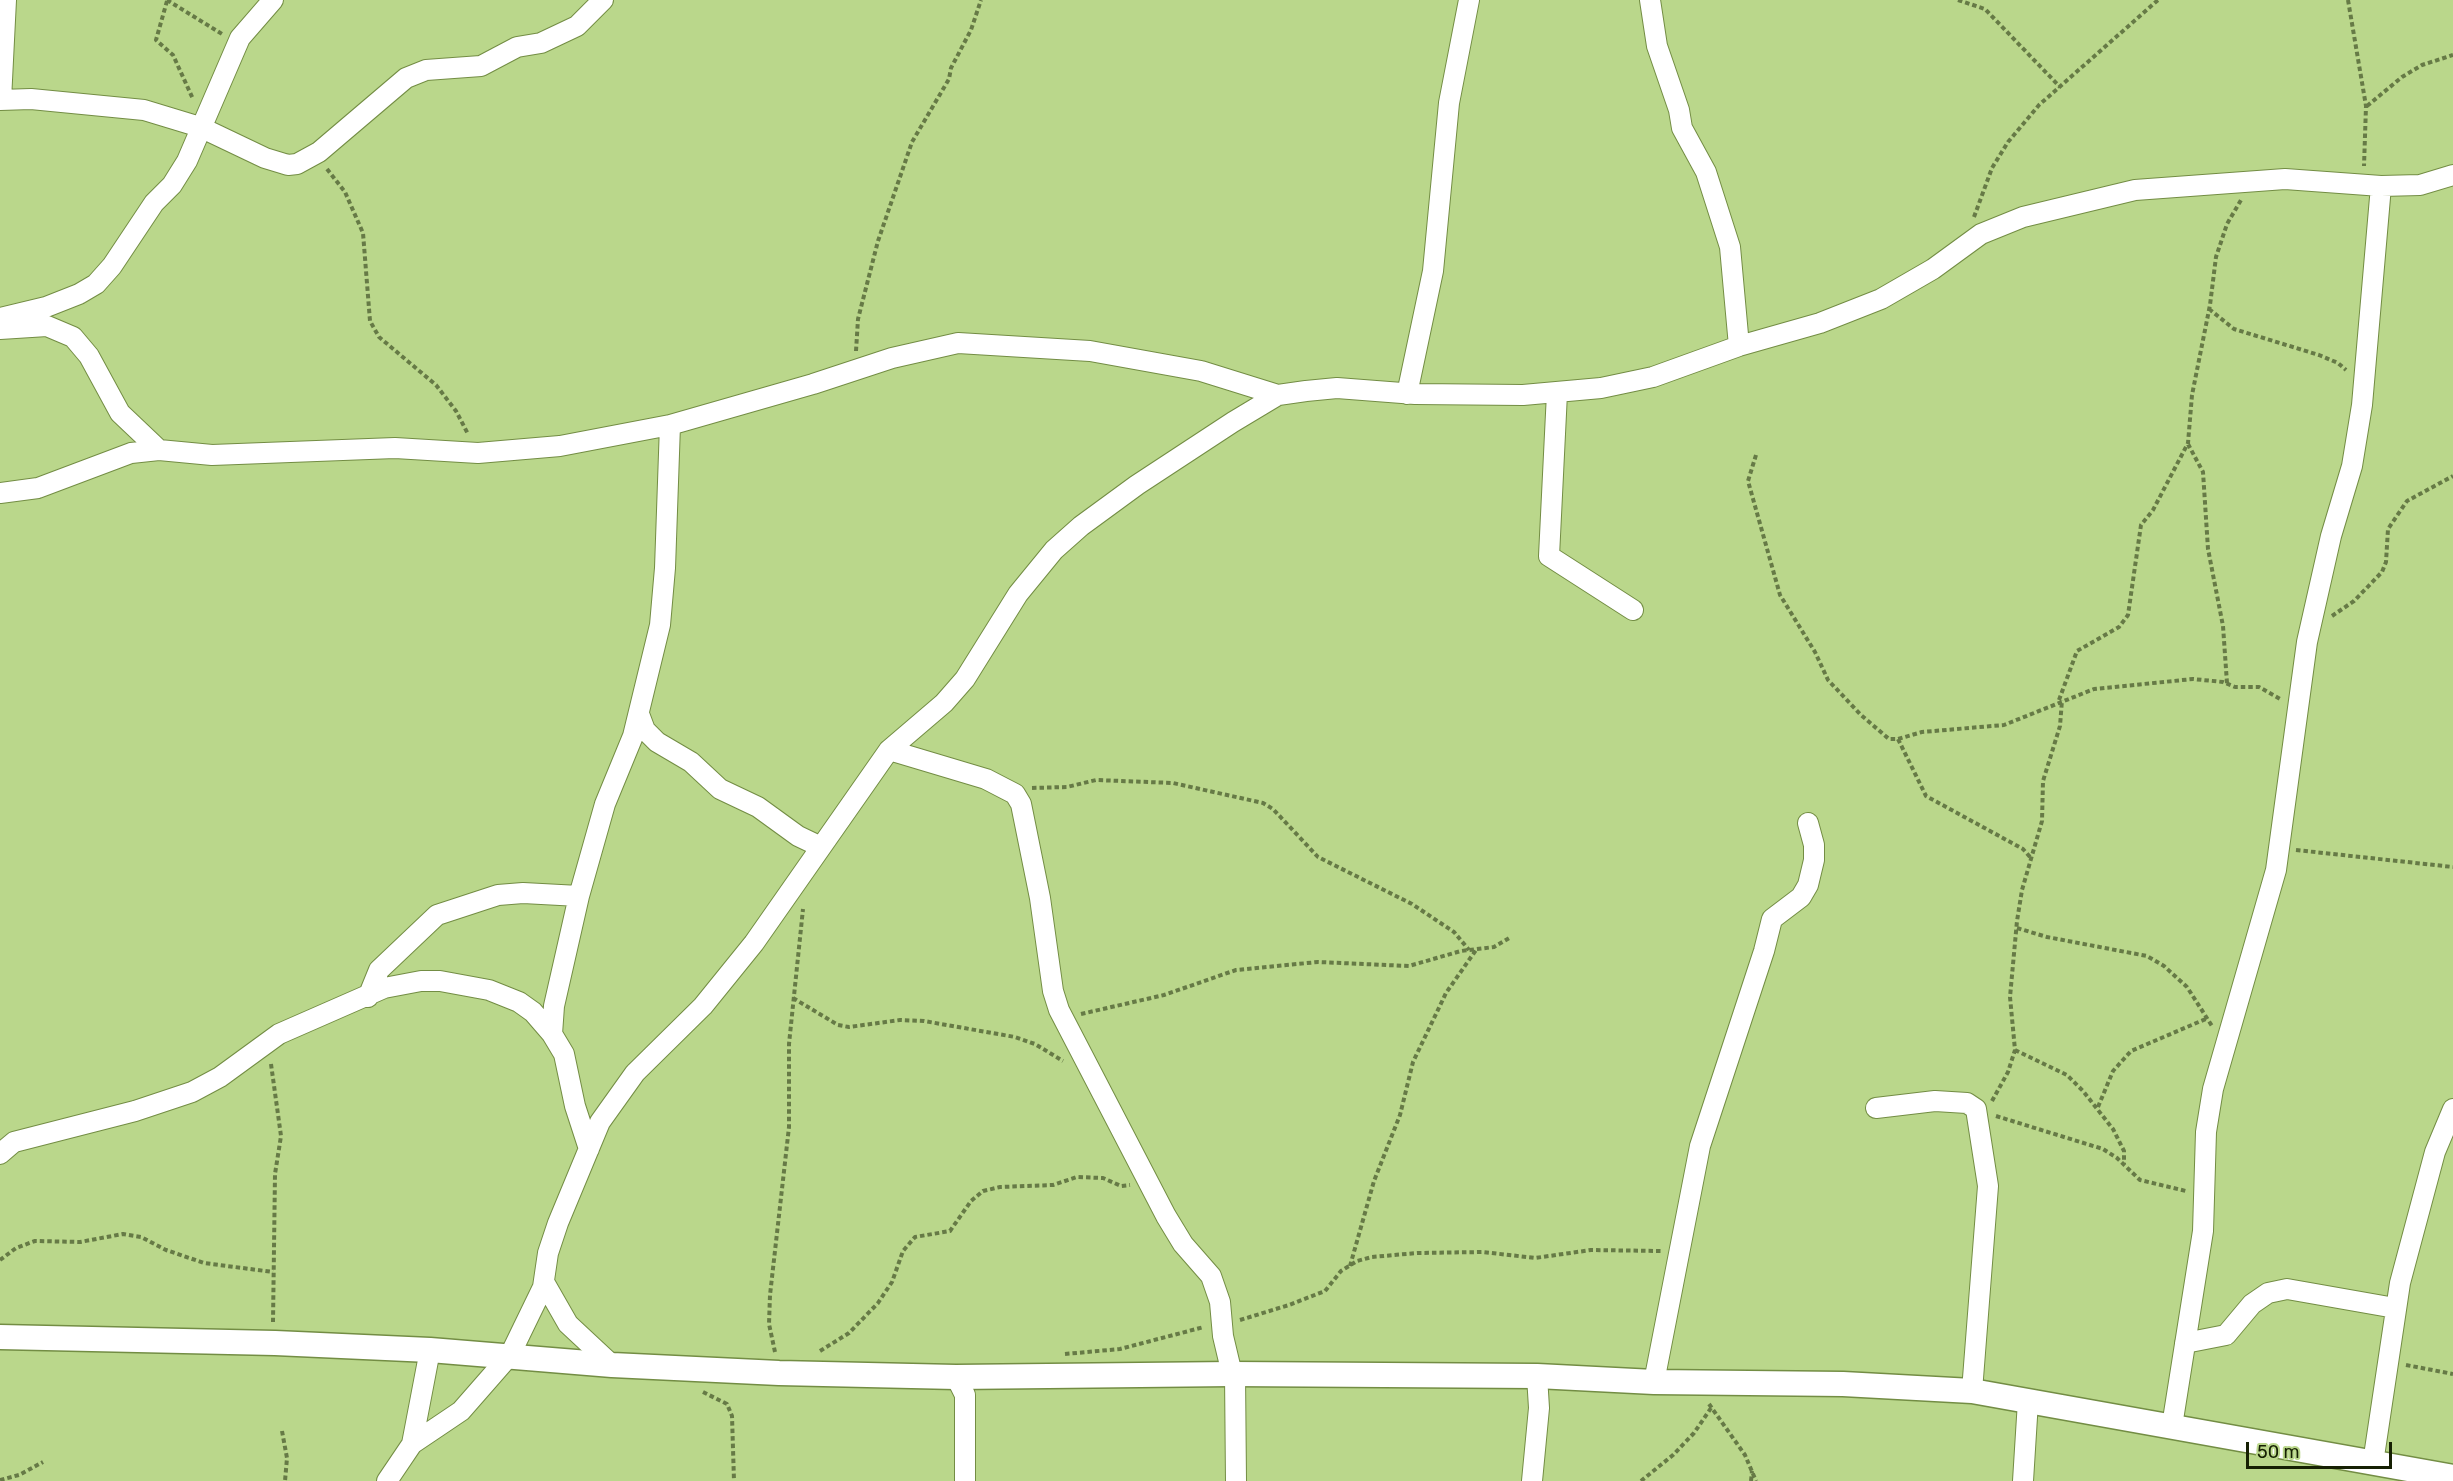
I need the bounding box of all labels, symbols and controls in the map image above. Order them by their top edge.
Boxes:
scale bar [2249,1430,2394,1468]
text: 50 m [2257,1441,2300,1463]

